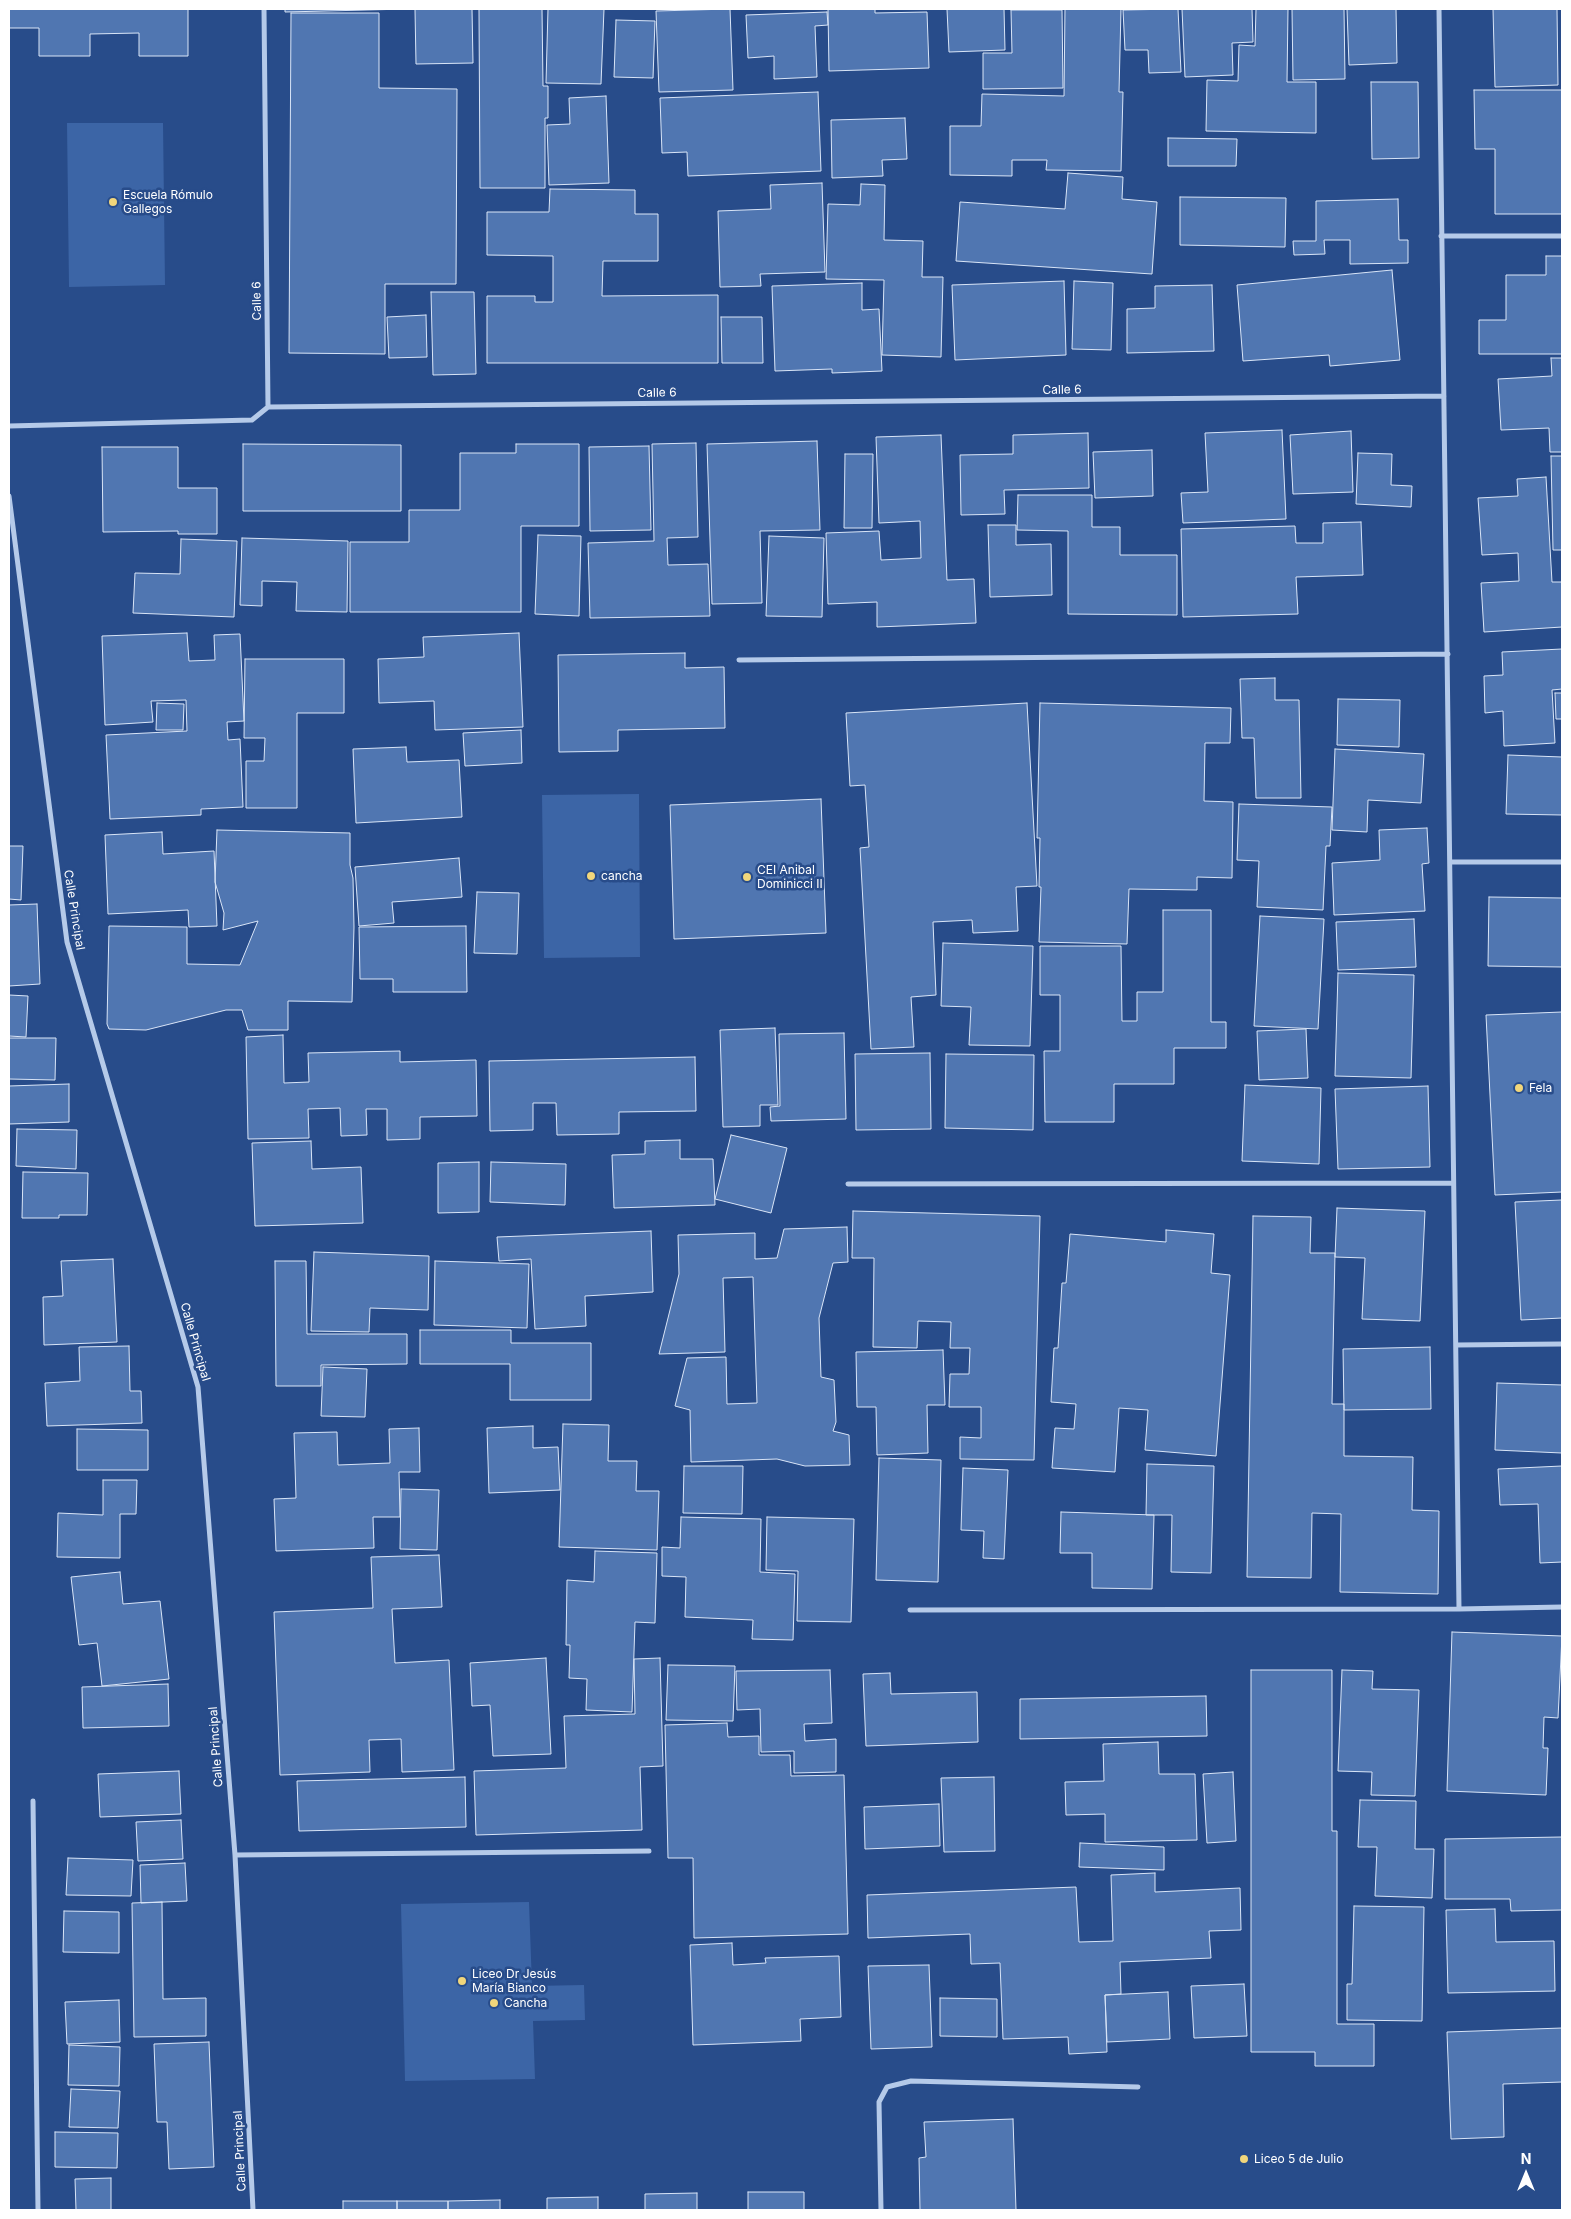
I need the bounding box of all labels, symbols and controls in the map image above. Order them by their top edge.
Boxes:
place label: Escuela Rómulo Gallegos [123,188,213,216]
marker: Escuela Rómulo Gallegos [107,196,119,208]
street label: Calle 6 [249,281,265,321]
street label: Calle 6 [1042,382,1082,398]
street label: Calle 6 [637,385,677,401]
place label: CEI Anibal Dominicci II [757,863,823,891]
street label: Calle Principal [61,869,87,951]
place label: cancha [601,869,642,883]
marker: cancha [585,870,597,882]
marker: CEI Anibal Dominicci II [741,871,753,883]
place label: Fela [1529,1081,1552,1095]
marker: Fela [1513,1082,1525,1094]
street label: Calle Principal [177,1301,213,1383]
street label: Calle Principal [206,1706,226,1788]
place label: Liceo Dr Jesús María Bianco [472,1967,556,1995]
marker: Liceo Dr Jesús María Bianco [456,1975,468,1987]
place label: Cancha [504,1996,547,2010]
marker: Cancha [488,1997,500,2009]
street label: Calle Principal [231,2110,249,2192]
north arrow [1501,2149,1551,2199]
text: N [1521,2150,1531,2167]
place label: Liceo 5 de Julio [1254,2152,1343,2166]
marker: Liceo 5 de Julio [1238,2153,1250,2165]

